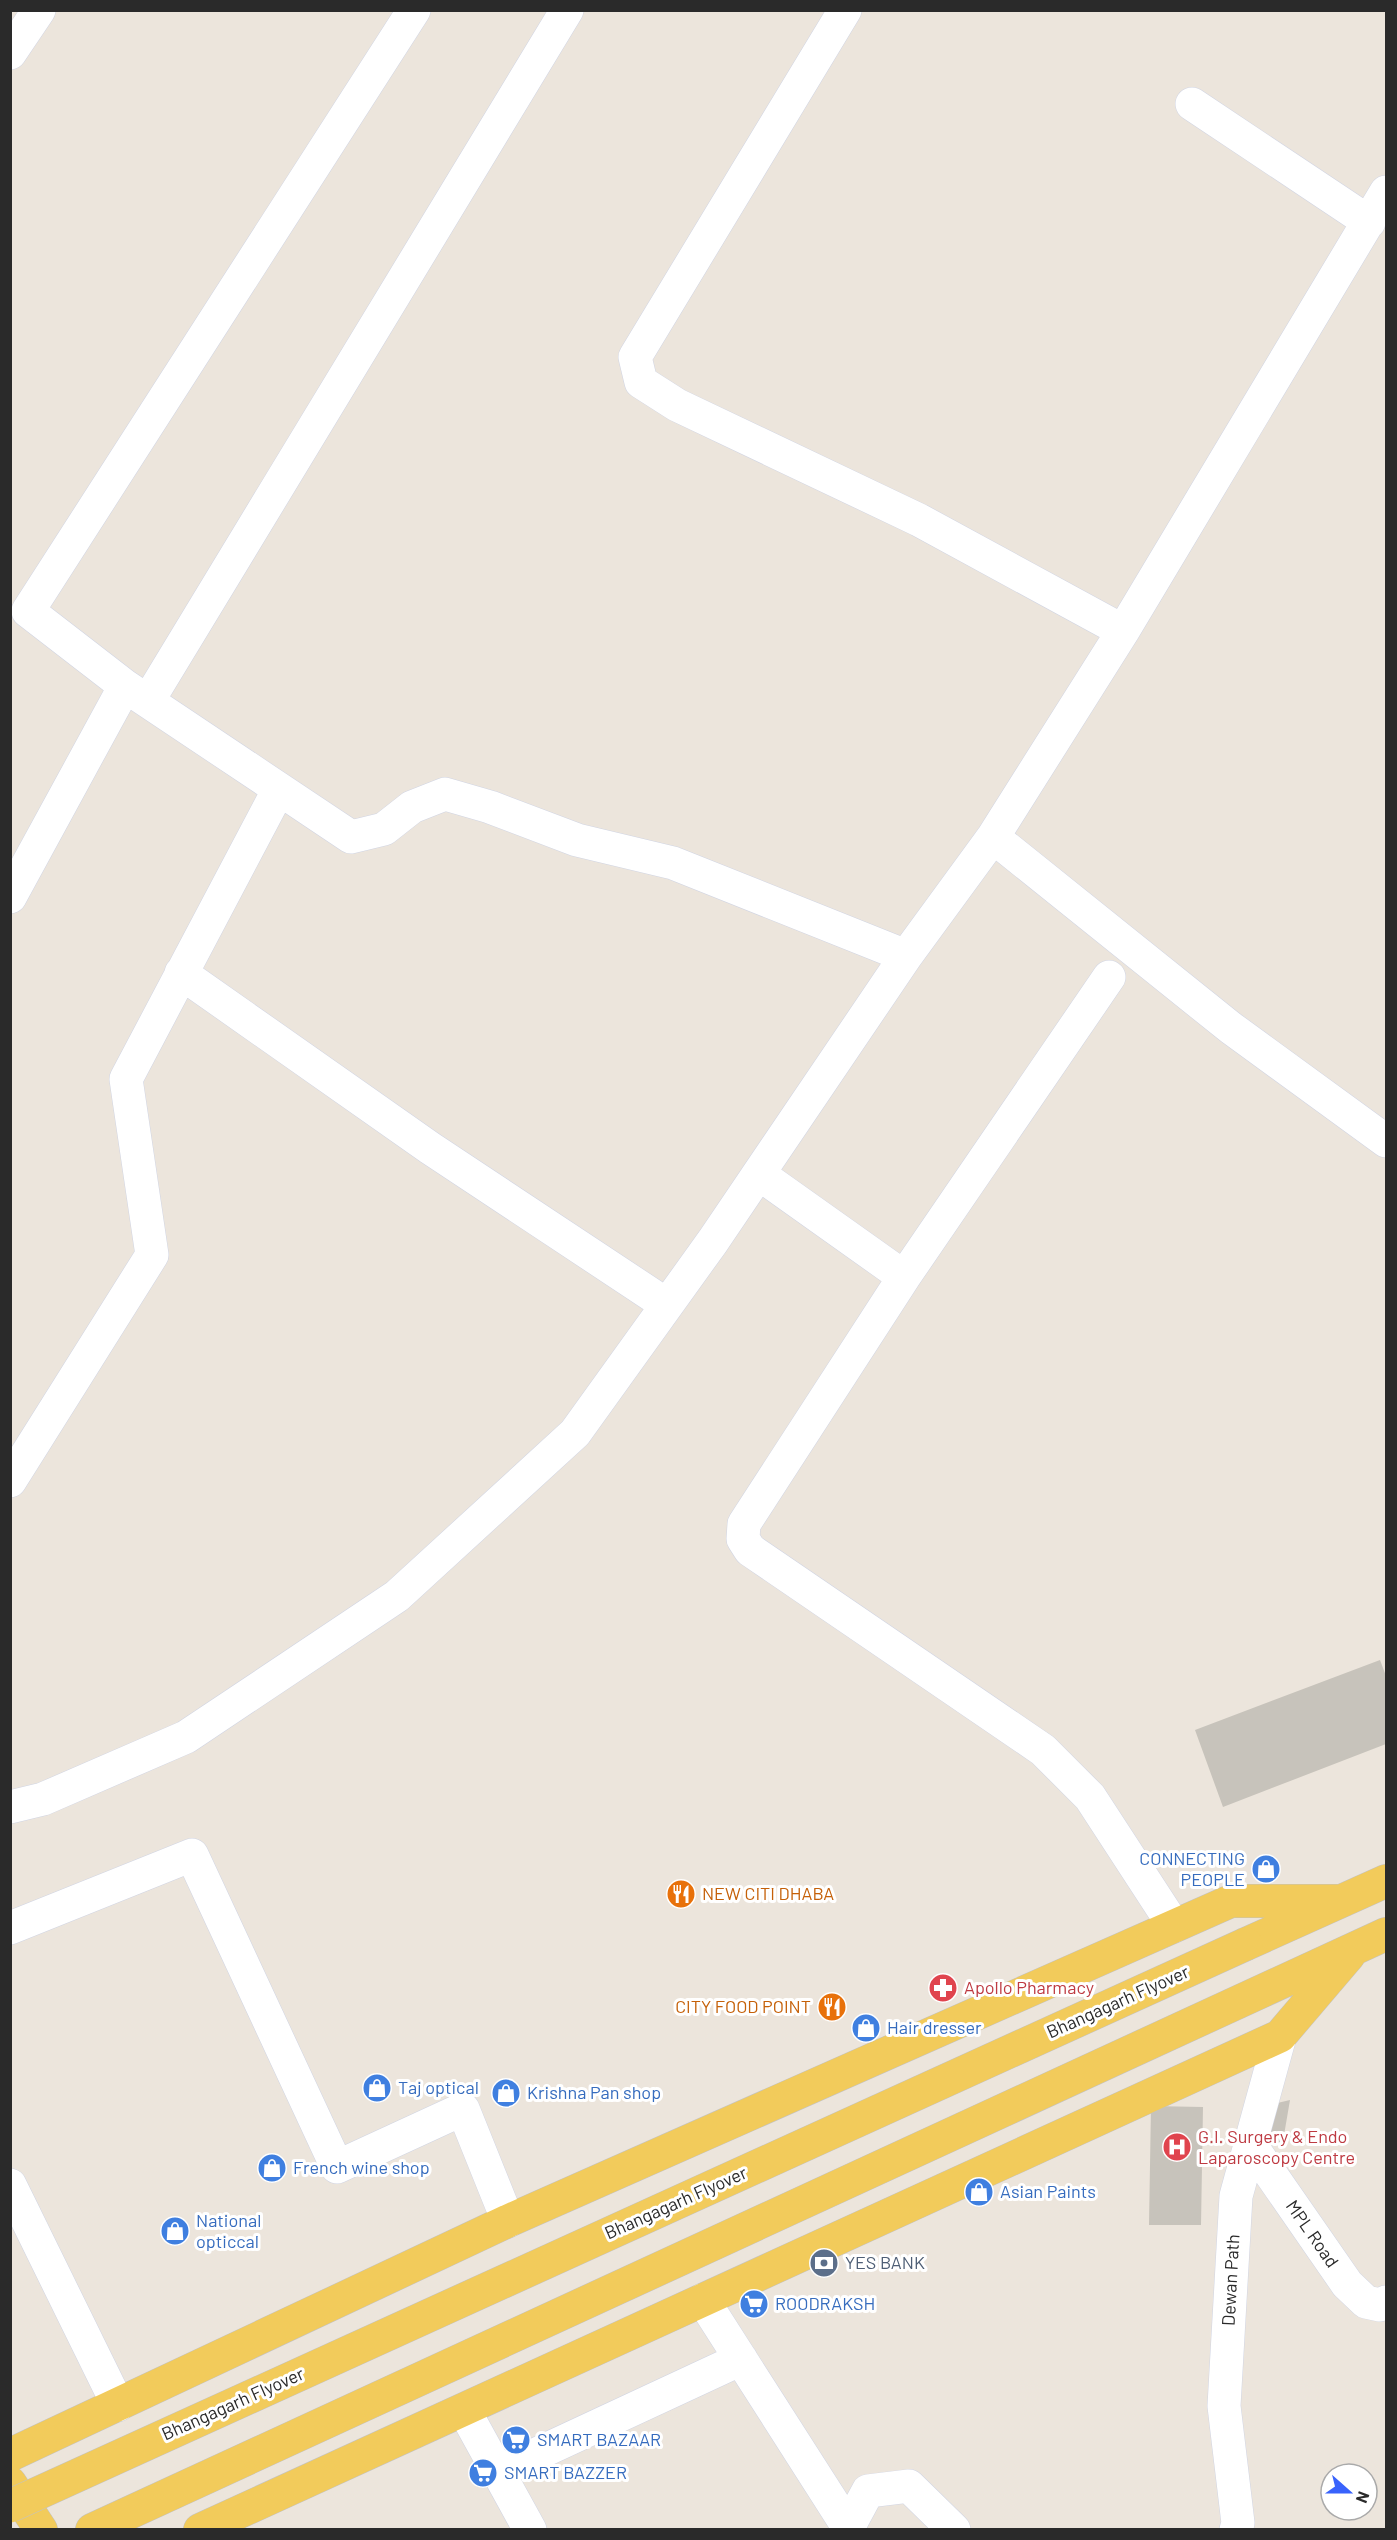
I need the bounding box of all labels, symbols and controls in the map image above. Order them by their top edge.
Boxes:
place label: CONNECTING PEOPLE [1139,1847,1245,1890]
shop icon: CONNECTING PEOPLE [1250,1853,1282,1885]
restaurant icon: NEW CITI DHABA [665,1878,697,1910]
place label: NEW CITI DHABA [702,1882,834,1904]
street label: Bhangagarh Flyover [1043,1960,1193,2042]
pharmacy icon: Apollo Pharmacy [927,1972,959,2004]
place label: Apollo Pharmacy [964,1976,1094,1998]
restaurant icon: CITY FOOD POINT [816,1991,848,2023]
place label: CITY FOOD POINT [675,1995,811,2017]
shop icon: Hair dresser [850,2012,882,2044]
place label: Hair dresser [887,2016,982,2038]
shop icon: Taj optical [361,2072,393,2104]
place label: Taj optical [398,2076,479,2098]
shop icon: Krishna Pan shop [490,2077,522,2109]
place label: Krishna Pan shop [527,2081,661,2103]
place label: G.I. Surgery & Endo Laparoscopy Centre [1198,2125,1355,2168]
hospital icon: G.I. Surgery & Endo Laparoscopy Centre [1161,2131,1193,2163]
shop icon: French wine shop [256,2152,288,2184]
place label: French wine shop [293,2156,430,2178]
street label: Bhangagarh Flyover [601,2161,751,2243]
shop icon: Asian Paints [963,2176,995,2208]
place label: Asian Paints [1000,2180,1096,2202]
street label: MPL Road [1282,2196,1344,2271]
place label: National opticcal [196,2209,261,2252]
shop icon: National opticcal [159,2215,191,2247]
street label: Dewan Path [1217,2234,1243,2326]
bank icon: YES BANK [808,2247,840,2279]
place label: YES BANK [845,2251,925,2273]
supermarket icon: ROODRAKSH [738,2288,770,2320]
place label: ROODRAKSH [775,2292,875,2314]
street label: Bhangagarh Flyover [158,2362,308,2444]
supermarket icon: SMART BAZAAR [500,2424,532,2456]
place label: SMART BAZAAR [537,2428,661,2450]
supermarket icon: SMART BAZZER [467,2457,499,2489]
place label: SMART BAZZER [504,2461,627,2483]
north arrow [1319,2462,1379,2522]
text: N [1353,2489,1374,2506]

